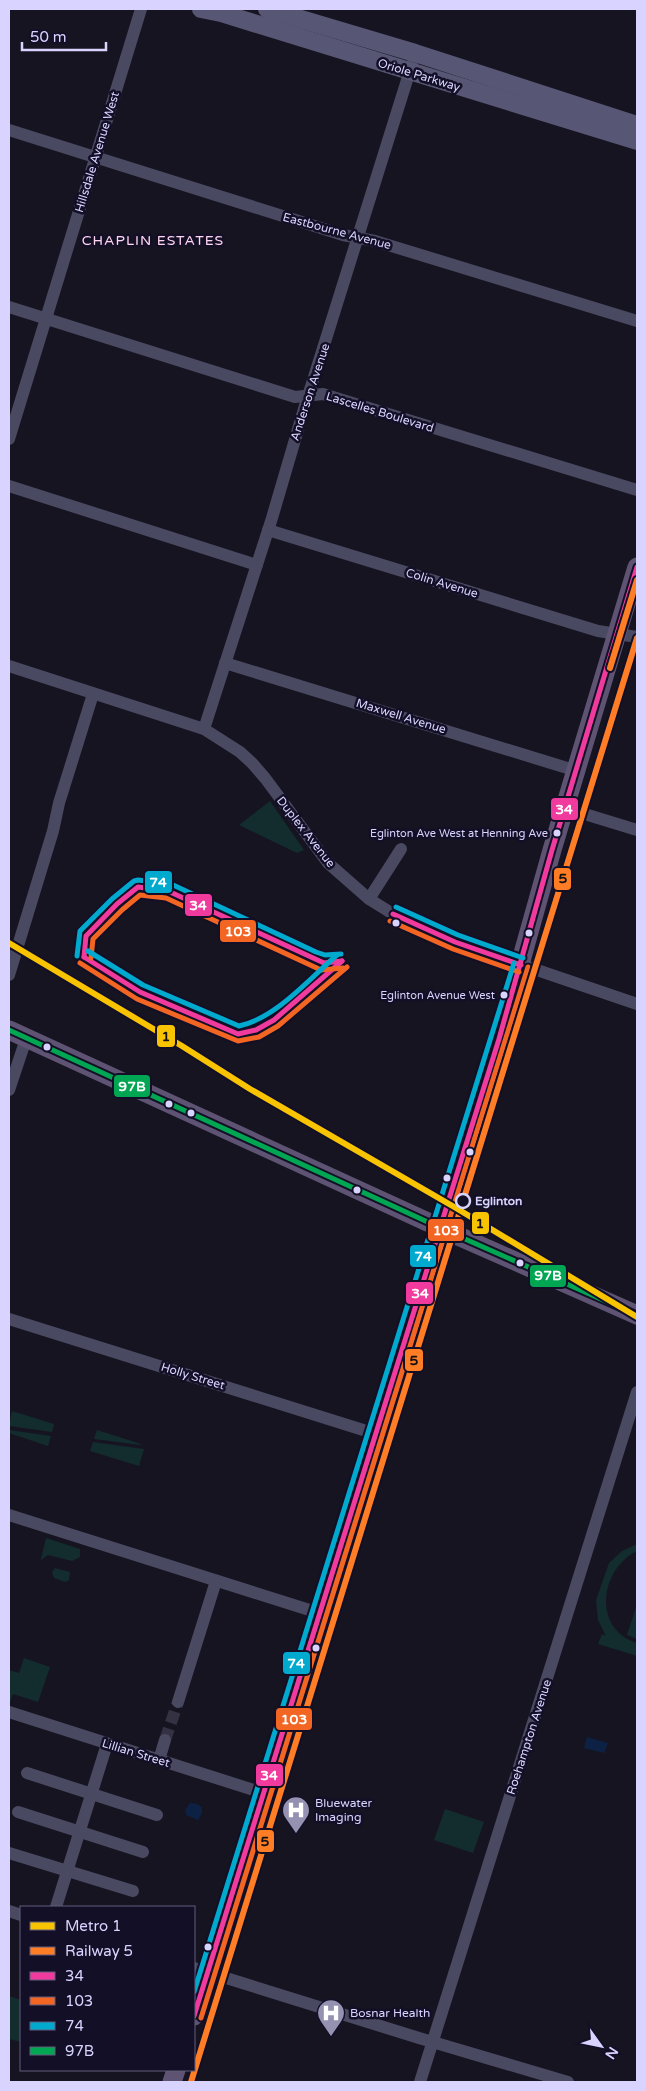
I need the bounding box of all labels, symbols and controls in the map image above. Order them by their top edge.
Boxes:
scale bar [22,20,106,52]
text: 50 m [30,28,67,46]
street label: Oriole Parkway [376,56,462,94]
street label: Hillsdale Avenue West [72,89,122,214]
street label: Eastbourne Avenue [281,210,393,252]
district label: CHAPLIN ESTATES [82,232,224,249]
street label: Anderson Avenue [288,341,332,442]
street label: Lascelles Boulevard [324,389,436,435]
street label: Colin Avenue [404,565,480,601]
street label: Maxwell Avenue [354,696,448,736]
street label: Duplex Avenue [274,794,338,870]
line badge: 34 [550,797,579,821]
text: 34 [555,801,573,818]
place label: Eglinton Ave West at Henning Ave [370,827,548,840]
marker: Eglinton Ave West at Henning Ave [552,828,562,838]
line badge: 5 [553,867,572,891]
line badge: 74 [144,870,173,894]
text: 5 [559,870,568,887]
text: 74 [149,874,167,891]
line badge: 34 [184,893,213,917]
text: 34 [189,897,207,914]
unlabelled marker [391,918,401,928]
line badge: 103 [219,919,257,943]
text: 103 [225,923,251,940]
unlabelled marker [524,928,534,938]
place label: Eglinton Avenue West [380,989,495,1002]
marker: Eglinton Avenue West [499,990,509,1000]
line badge: 1 [156,1024,176,1048]
text: 1 [162,1028,170,1045]
unlabelled marker [42,1042,52,1052]
line badge: 97B [113,1074,151,1098]
text: 97B [118,1078,146,1095]
unlabelled marker [164,1099,174,1109]
unlabelled marker [186,1108,196,1118]
unlabelled marker [465,1147,475,1157]
unlabelled marker [442,1173,452,1183]
unlabelled marker [352,1185,362,1195]
marker: Eglinton [455,1193,471,1209]
place label: Eglinton [475,1194,522,1209]
line badge: 1 [471,1211,490,1235]
text: 1 [476,1215,484,1232]
line badge: 103 [427,1218,465,1242]
text: 103 [433,1222,459,1239]
line badge: 74 [409,1244,437,1268]
text: 74 [414,1248,432,1265]
unlabelled marker [515,1258,525,1268]
line badge: 97B [529,1264,567,1288]
text: 97B [534,1267,562,1284]
line badge: 34 [405,1281,434,1305]
text: 34 [411,1285,429,1302]
line badge: 5 [404,1348,424,1372]
text: 5 [410,1352,419,1369]
street label: Holly Street [159,1360,227,1392]
unlabelled marker [311,1643,321,1653]
line badge: 74 [282,1651,311,1675]
text: 74 [287,1655,305,1672]
street label: Roehampton Avenue [504,1677,554,1796]
line badge: 103 [275,1707,313,1731]
text: 103 [281,1711,307,1728]
street label: Lillian Street [100,1736,172,1770]
line badge: 34 [255,1763,284,1787]
text: 34 [260,1767,278,1784]
hospital icon: Bluewater Imaging [281,1795,311,1834]
place label: Bluewater Imaging [315,1796,373,1824]
line badge: 5 [256,1829,275,1853]
text: 5 [261,1833,270,1850]
legend [20,1906,195,2071]
text: Metro 1 [65,1917,121,1935]
text: Railway 5 [65,1942,133,1960]
unlabelled marker [203,1942,213,1952]
text: 34 [65,1967,84,1985]
text: 103 [65,1992,93,2010]
hospital icon: Bosnar Health [316,1998,346,2037]
place label: Bosnar Health [350,2006,430,2020]
text: 74 [65,2017,84,2035]
north arrow [576,2021,626,2071]
text: 97B [65,2042,94,2060]
text: N [601,2043,622,2062]

